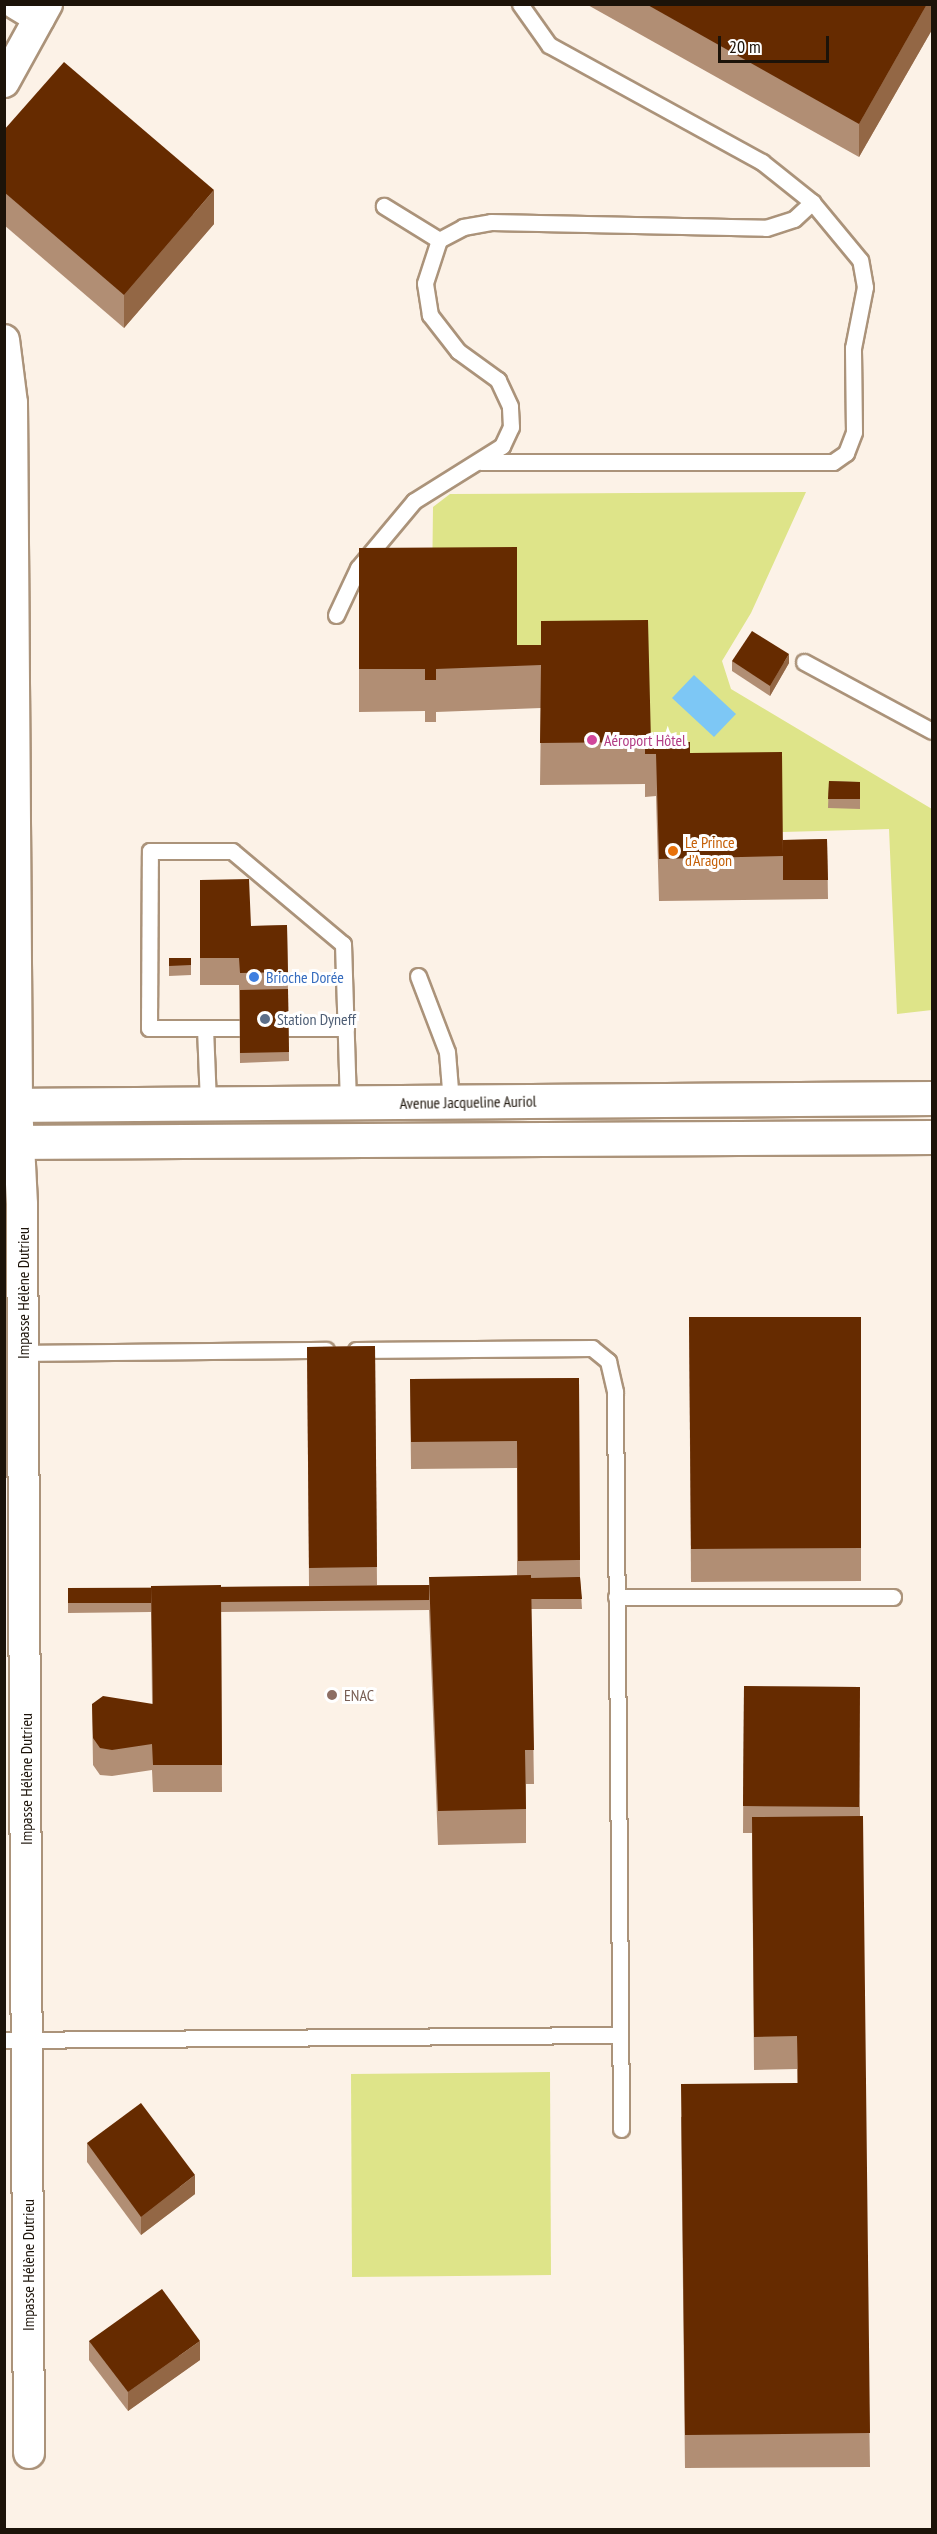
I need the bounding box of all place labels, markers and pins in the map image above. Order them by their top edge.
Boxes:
place label: Aéroport Hôtel [604,730,686,750]
marker: Aéroport Hôtel [585,733,599,747]
place label: Le Prince d’Aragon [685,832,735,870]
marker: Le Prince d’Aragon [666,844,680,858]
place label: Brioche Dorée [266,967,344,987]
marker: Brioche Dorée [247,970,261,984]
place label: Station Dyneff [277,1009,356,1029]
marker: Station Dyneff [258,1012,272,1026]
place label: ENAC [344,1685,374,1705]
marker: ENAC [325,1688,339,1702]

